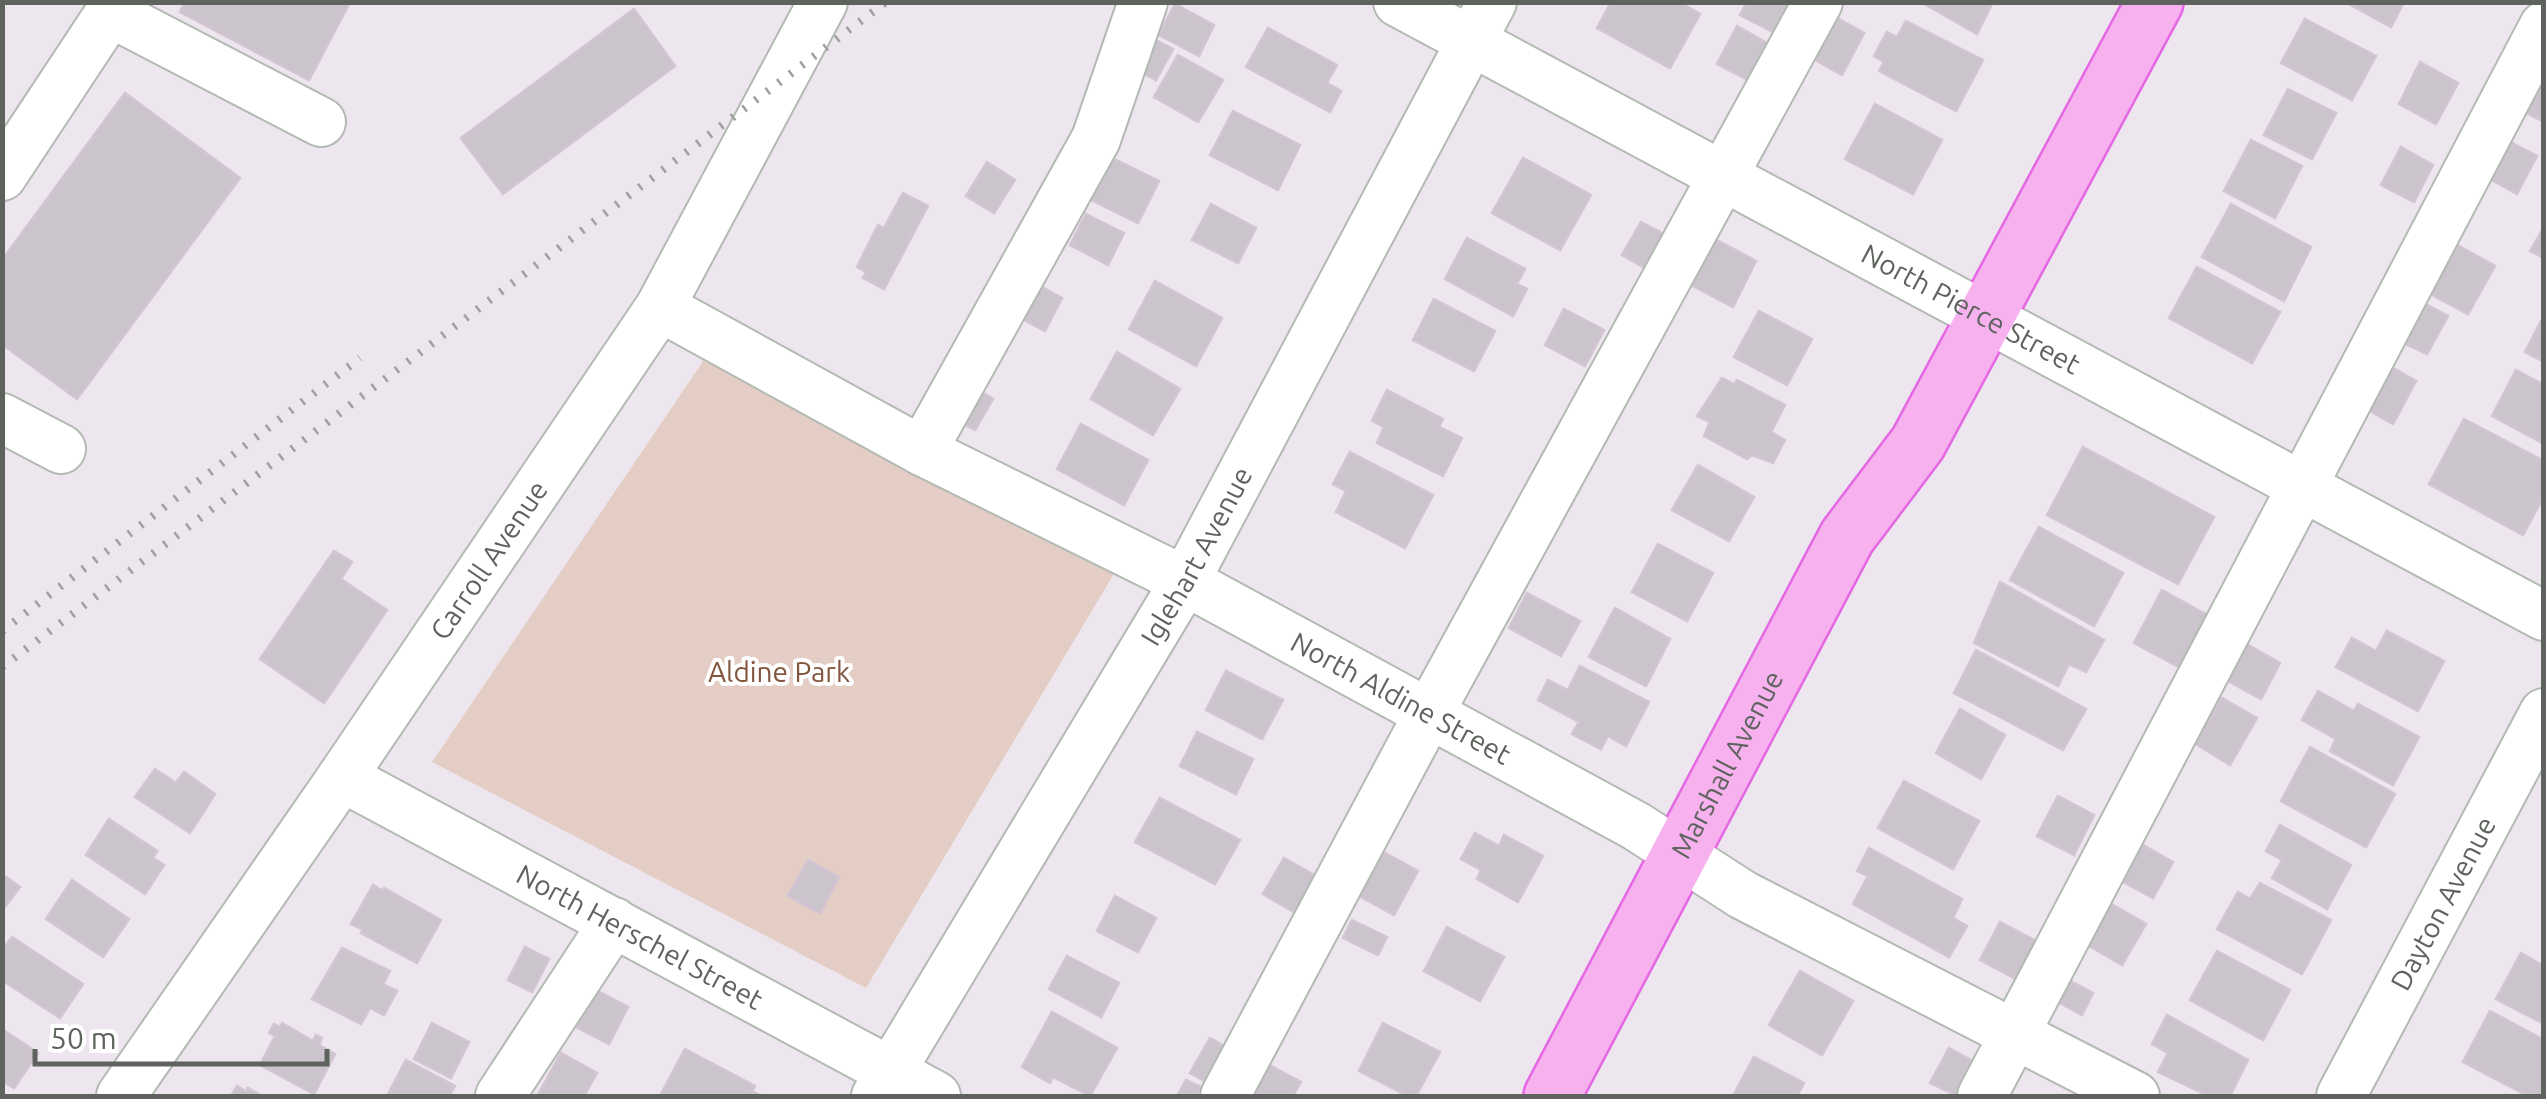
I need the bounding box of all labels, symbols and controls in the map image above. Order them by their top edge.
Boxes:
street label: North Pierce Street [1857,237,2086,380]
street label: Iglehart Avenue [1134,461,1258,651]
street label: Carroll Avenue [424,475,553,645]
street label: North Aldine Street [1286,626,1516,770]
park label: Aldine Park [708,656,850,687]
street label: Marshall Avenue [1664,665,1789,863]
street label: Dayton Avenue [2384,811,2501,995]
street label: North Herschel Street [512,858,768,1015]
scale bar [35,1004,328,1066]
text: 50 m [50,1021,117,1055]

